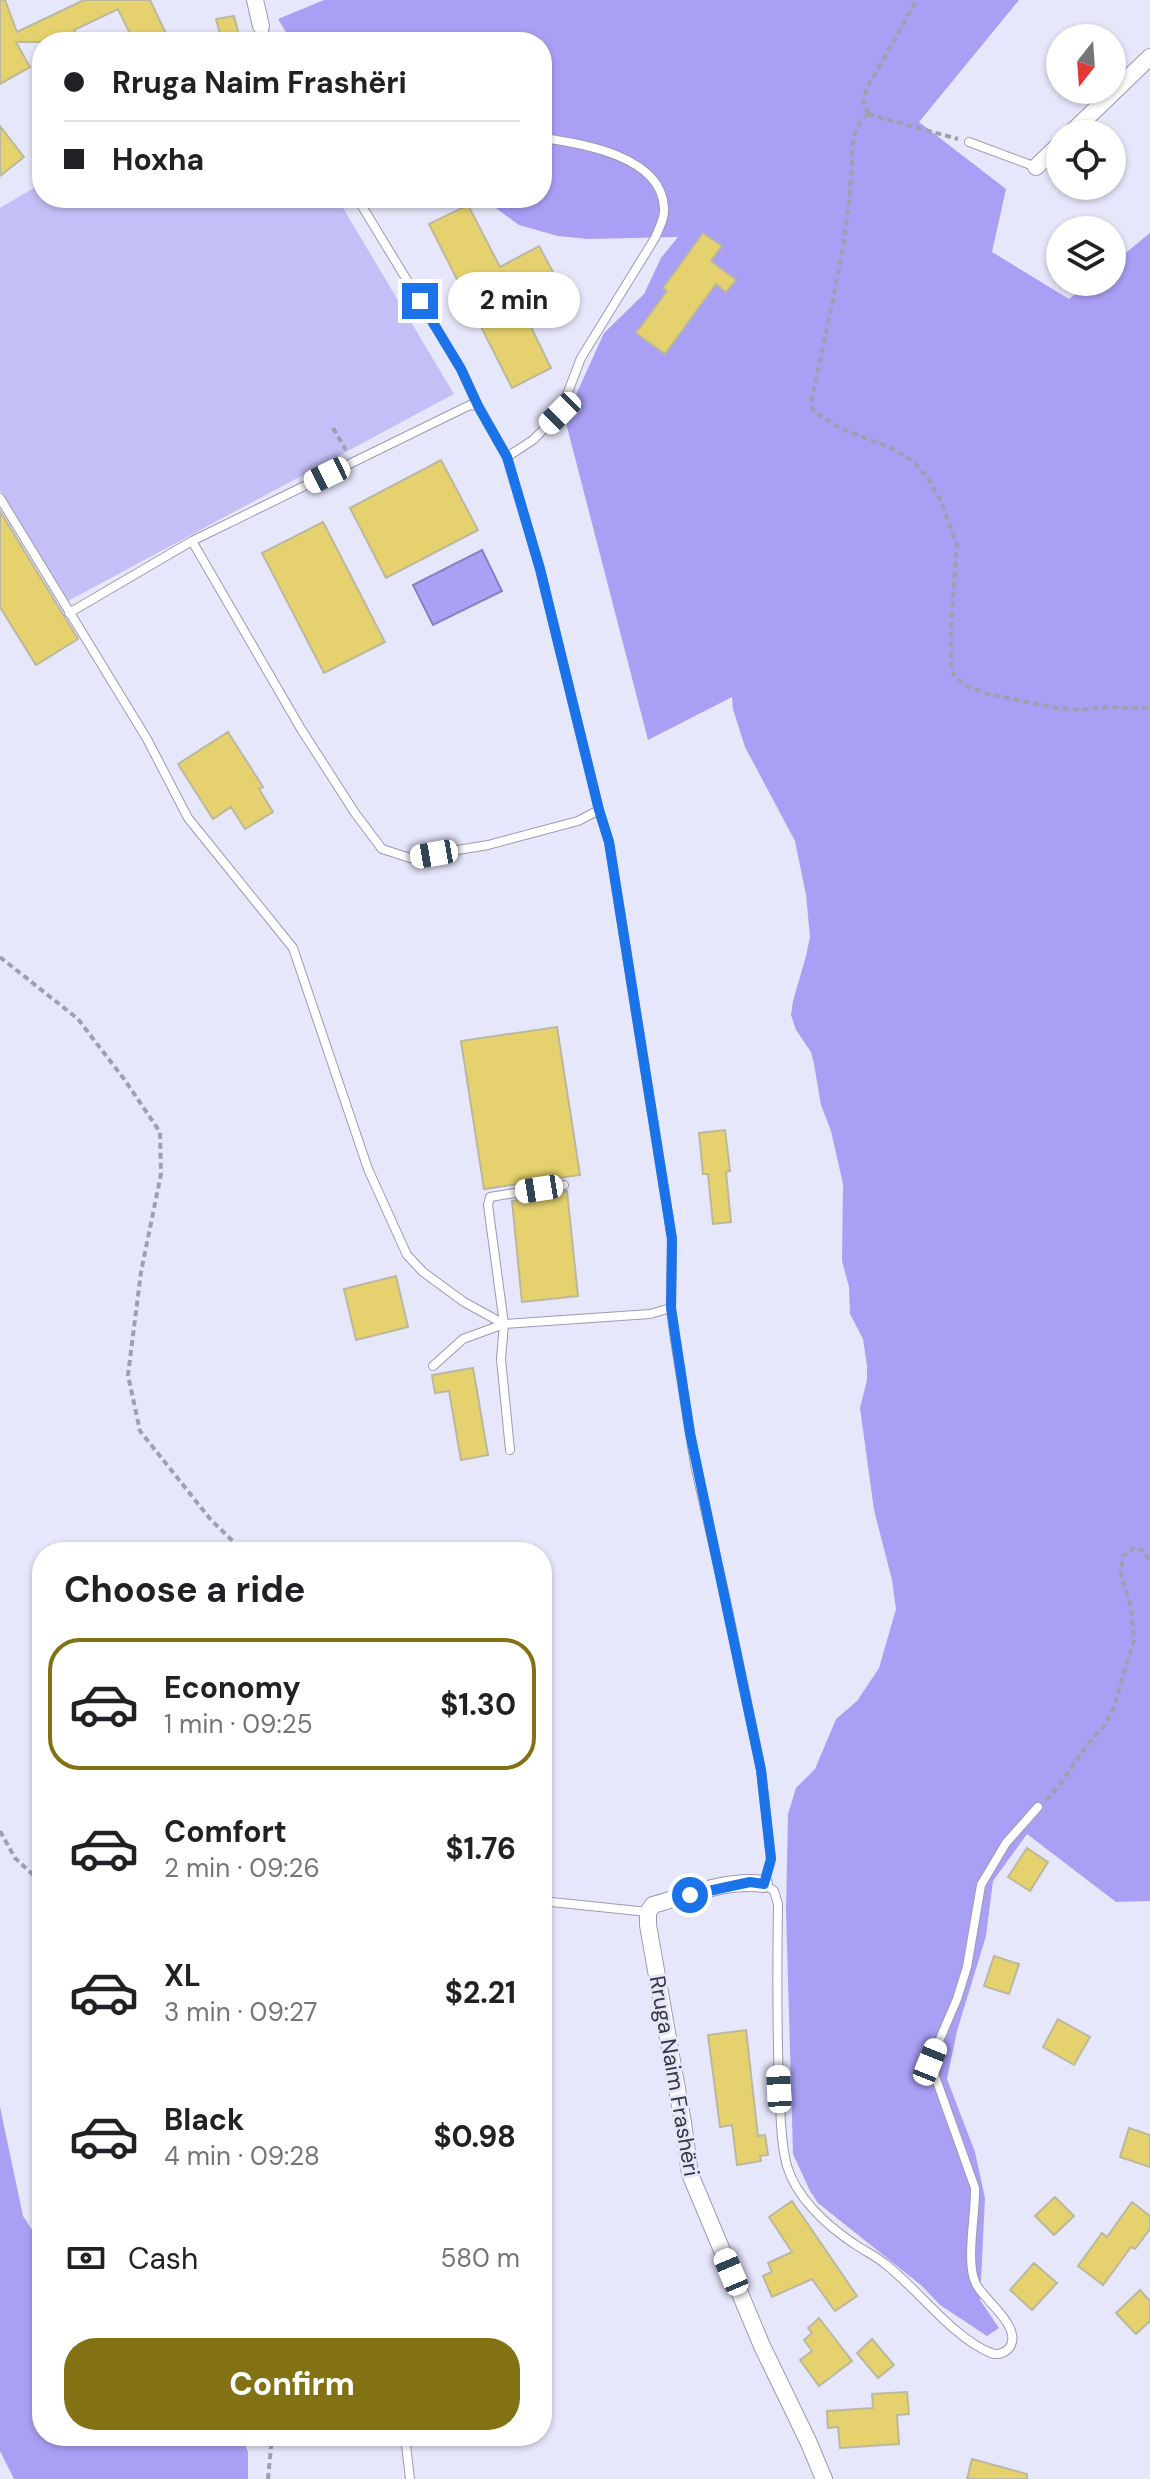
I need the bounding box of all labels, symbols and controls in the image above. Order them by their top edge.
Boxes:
north arrow [1046,24,1126,104]
map controls [1046,24,1126,296]
text: Rruga Naim Frashëri [112,63,407,102]
button: locate [1046,120,1126,200]
text: Hoxha [112,140,204,179]
button: layers [1046,216,1126,296]
callout: 2 min [448,273,580,329]
route end [402,283,438,319]
text: 2 min [480,283,548,317]
car [535,388,585,438]
car [300,454,354,496]
car [408,838,460,870]
car [513,1173,565,1205]
text: Choose a ride [64,1566,305,1613]
icon: car [68,1668,140,1740]
text: Economy [164,1668,301,1707]
text: $1.30 [440,1685,516,1724]
text: 1 min · 09:25 [164,1707,313,1741]
icon: car [68,1812,140,1884]
text: Comfort [164,1812,287,1851]
text: $1.76 [445,1829,516,1868]
text: 2 min · 09:26 [164,1851,320,1885]
route start [672,1877,708,1913]
icon: car [68,1956,140,2028]
text: XL [164,1956,201,1995]
text: $2.21 [445,1973,516,2012]
street label: Rruga Naim Frashëri [643,1973,706,2179]
text: 3 min · 09:27 [164,1995,317,2029]
car [910,2035,950,2089]
car [766,2064,792,2114]
icon: car [68,2100,140,2172]
text: Black [164,2100,244,2139]
text: $0.98 [433,2117,516,2156]
text: 4 min · 09:28 [164,2139,320,2173]
icon: cash [64,2236,108,2280]
text: Cash [128,2239,198,2278]
text: 580 m [440,2241,520,2275]
car [711,2245,751,2299]
button: Confirm [64,2338,520,2430]

